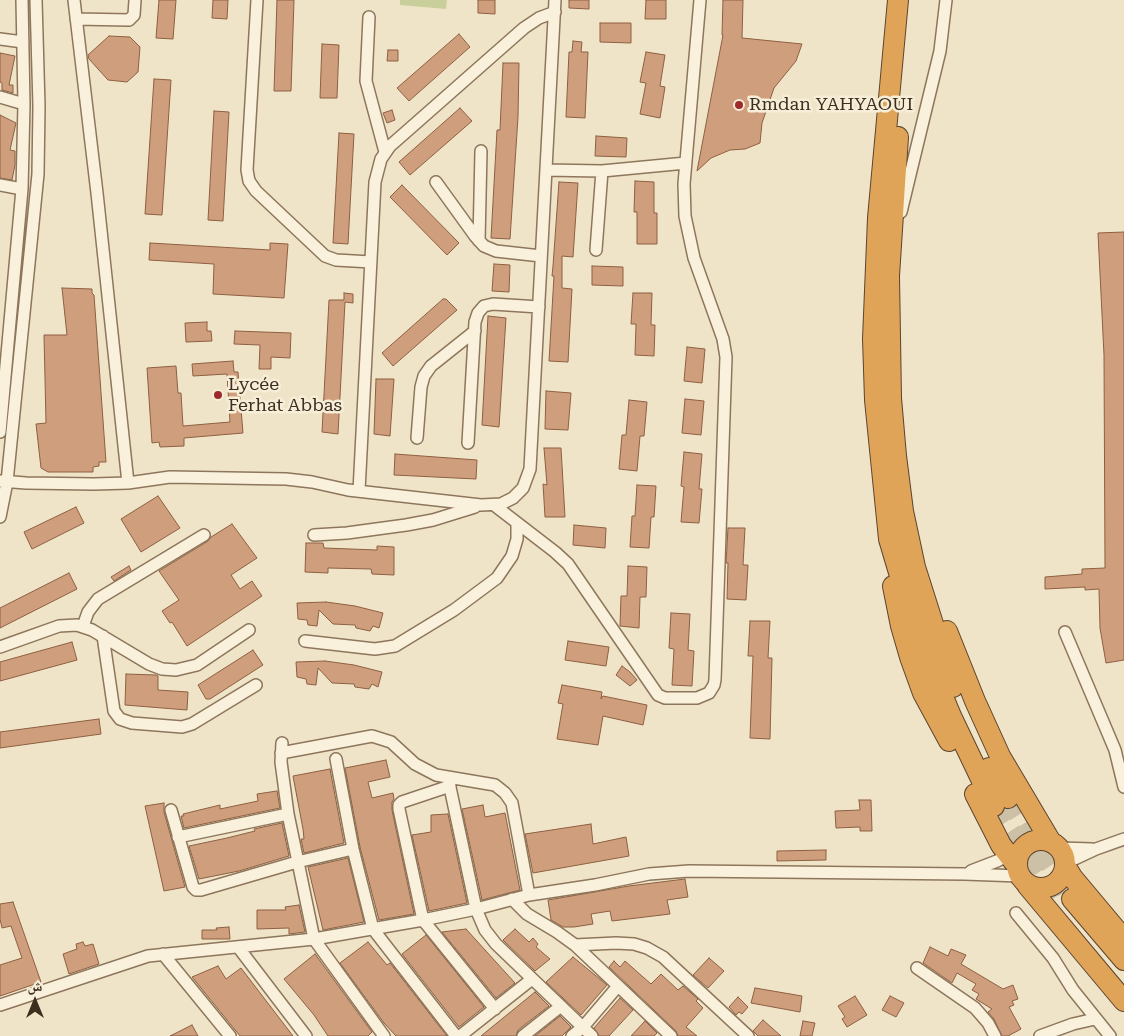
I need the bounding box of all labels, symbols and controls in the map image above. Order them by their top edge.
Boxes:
place label: Rmdan YAHYAOUI [749,94,913,116]
marker: Rmdan YAHYAOUI [733,99,745,111]
place label: Lycée Ferhat Abbas [228,374,342,416]
marker: Lycée Ferhat Abbas [212,389,224,401]
north arrow [10,976,60,1026]
text: ش [28,978,42,994]

